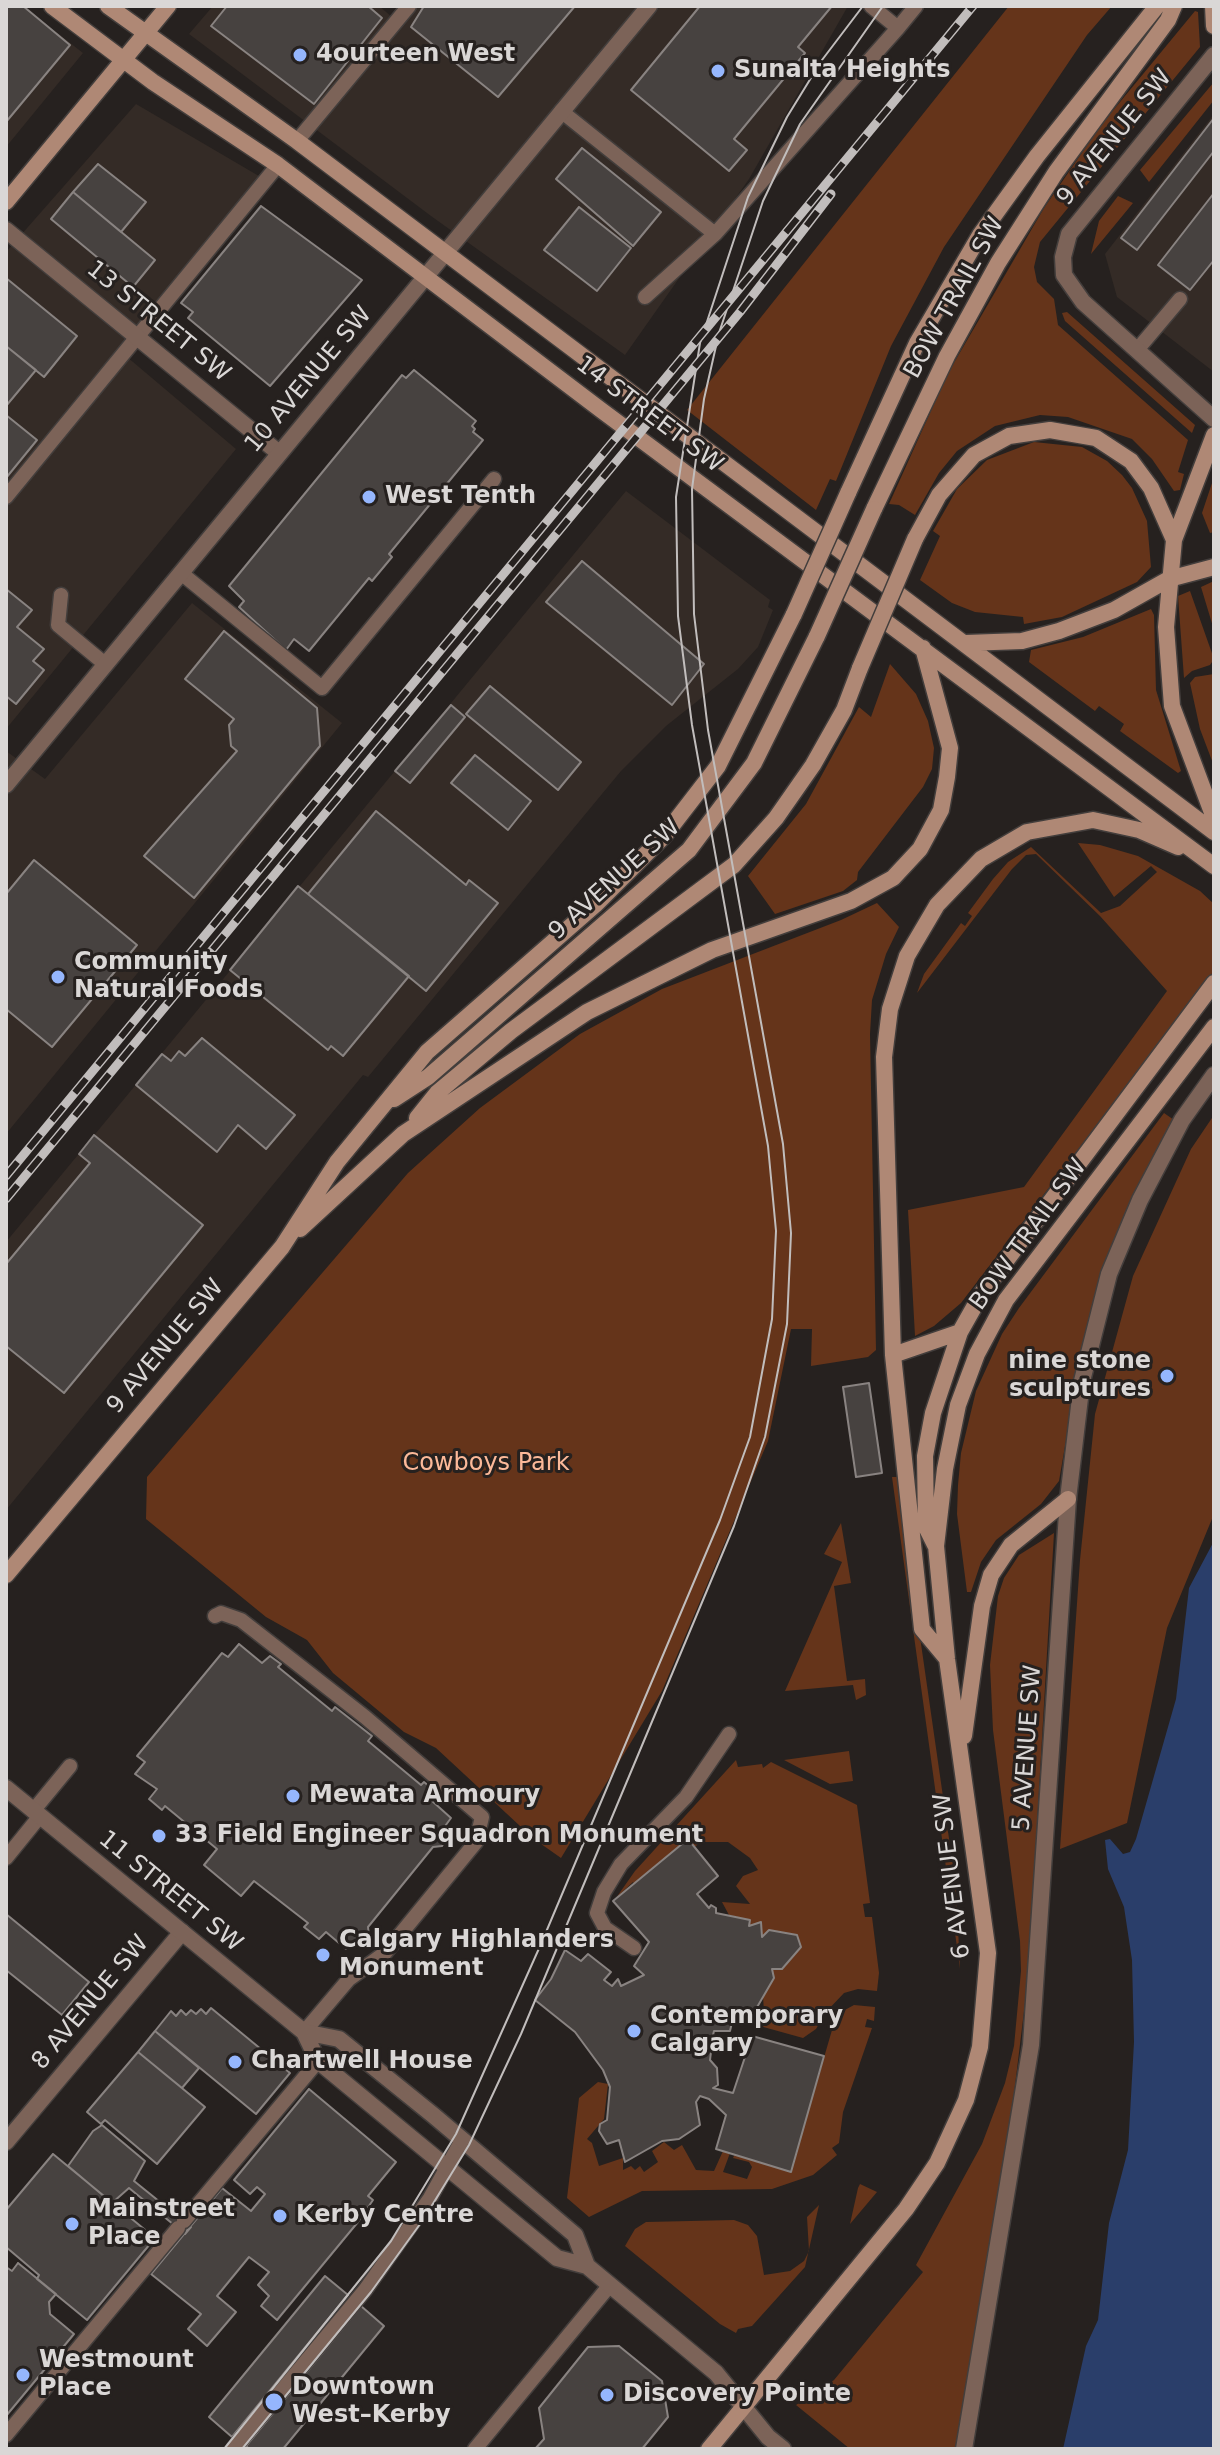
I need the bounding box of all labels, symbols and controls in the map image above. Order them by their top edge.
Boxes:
place label: 4ourteen West [316,41,515,69]
marker: 4ourteen West [291,46,309,64]
place label: Sunalta Heights [734,57,951,85]
marker: Sunalta Heights [709,62,727,80]
street label: 9 AVENUE SW [1051,64,1179,212]
street label: BOW TRAIL SW [899,212,1011,384]
street label: 13 STREET SW [80,255,236,389]
street label: 10 AVENUE SW [240,301,378,459]
street label: 14 STREET SW [570,350,728,480]
place label: West Tenth [385,483,536,511]
marker: West Tenth [360,488,378,506]
street label: 9 AVENUE SW [543,814,687,946]
place label: Community Natural Foods [74,949,263,1005]
marker: Community Natural Foods [49,968,67,986]
street label: BOW TRAIL SW [964,1154,1094,1316]
street label: 9 AVENUE SW [101,1274,231,1420]
place label: nine stone sculptures [1008,1348,1151,1404]
marker: nine stone sculptures [1158,1367,1176,1385]
park label: Cowboys Park [402,1450,570,1478]
street label: 5 AVENUE SW [1008,1664,1048,1832]
place label: Mewata Armoury [309,1782,540,1810]
marker: Mewata Armoury [284,1787,302,1805]
street label: 6 AVENUE SW [929,1792,977,1960]
place label: 33 Field Engineer Squadron Monument [175,1822,703,1850]
street label: 11 STREET SW [92,1825,248,1959]
marker: 33 Field Engineer Squadron Monument [150,1827,168,1845]
place label: Calgary Highlanders Monument [339,1927,614,1983]
street label: 8 AVENUE SW [26,1930,156,2076]
marker: Calgary Highlanders Monument [314,1946,332,1964]
place label: Contemporary Calgary [650,2003,843,2059]
marker: Contemporary Calgary [625,2022,643,2040]
place label: Chartwell House [251,2048,473,2076]
marker: Chartwell House [226,2053,244,2071]
place label: Mainstreet Place [88,2196,235,2252]
place label: Kerby Centre [296,2202,474,2230]
marker: Kerby Centre [271,2207,289,2225]
marker: Mainstreet Place [63,2215,81,2233]
place label: Westmount Place [39,2347,194,2403]
marker: Westmount Place [14,2366,32,2384]
place label: Downtown West–Kerby [292,2374,451,2430]
place label: Discovery Pointe [623,2381,851,2409]
marker: Discovery Pointe [598,2386,616,2404]
marker: Downtown West–Kerby [263,2391,285,2413]

